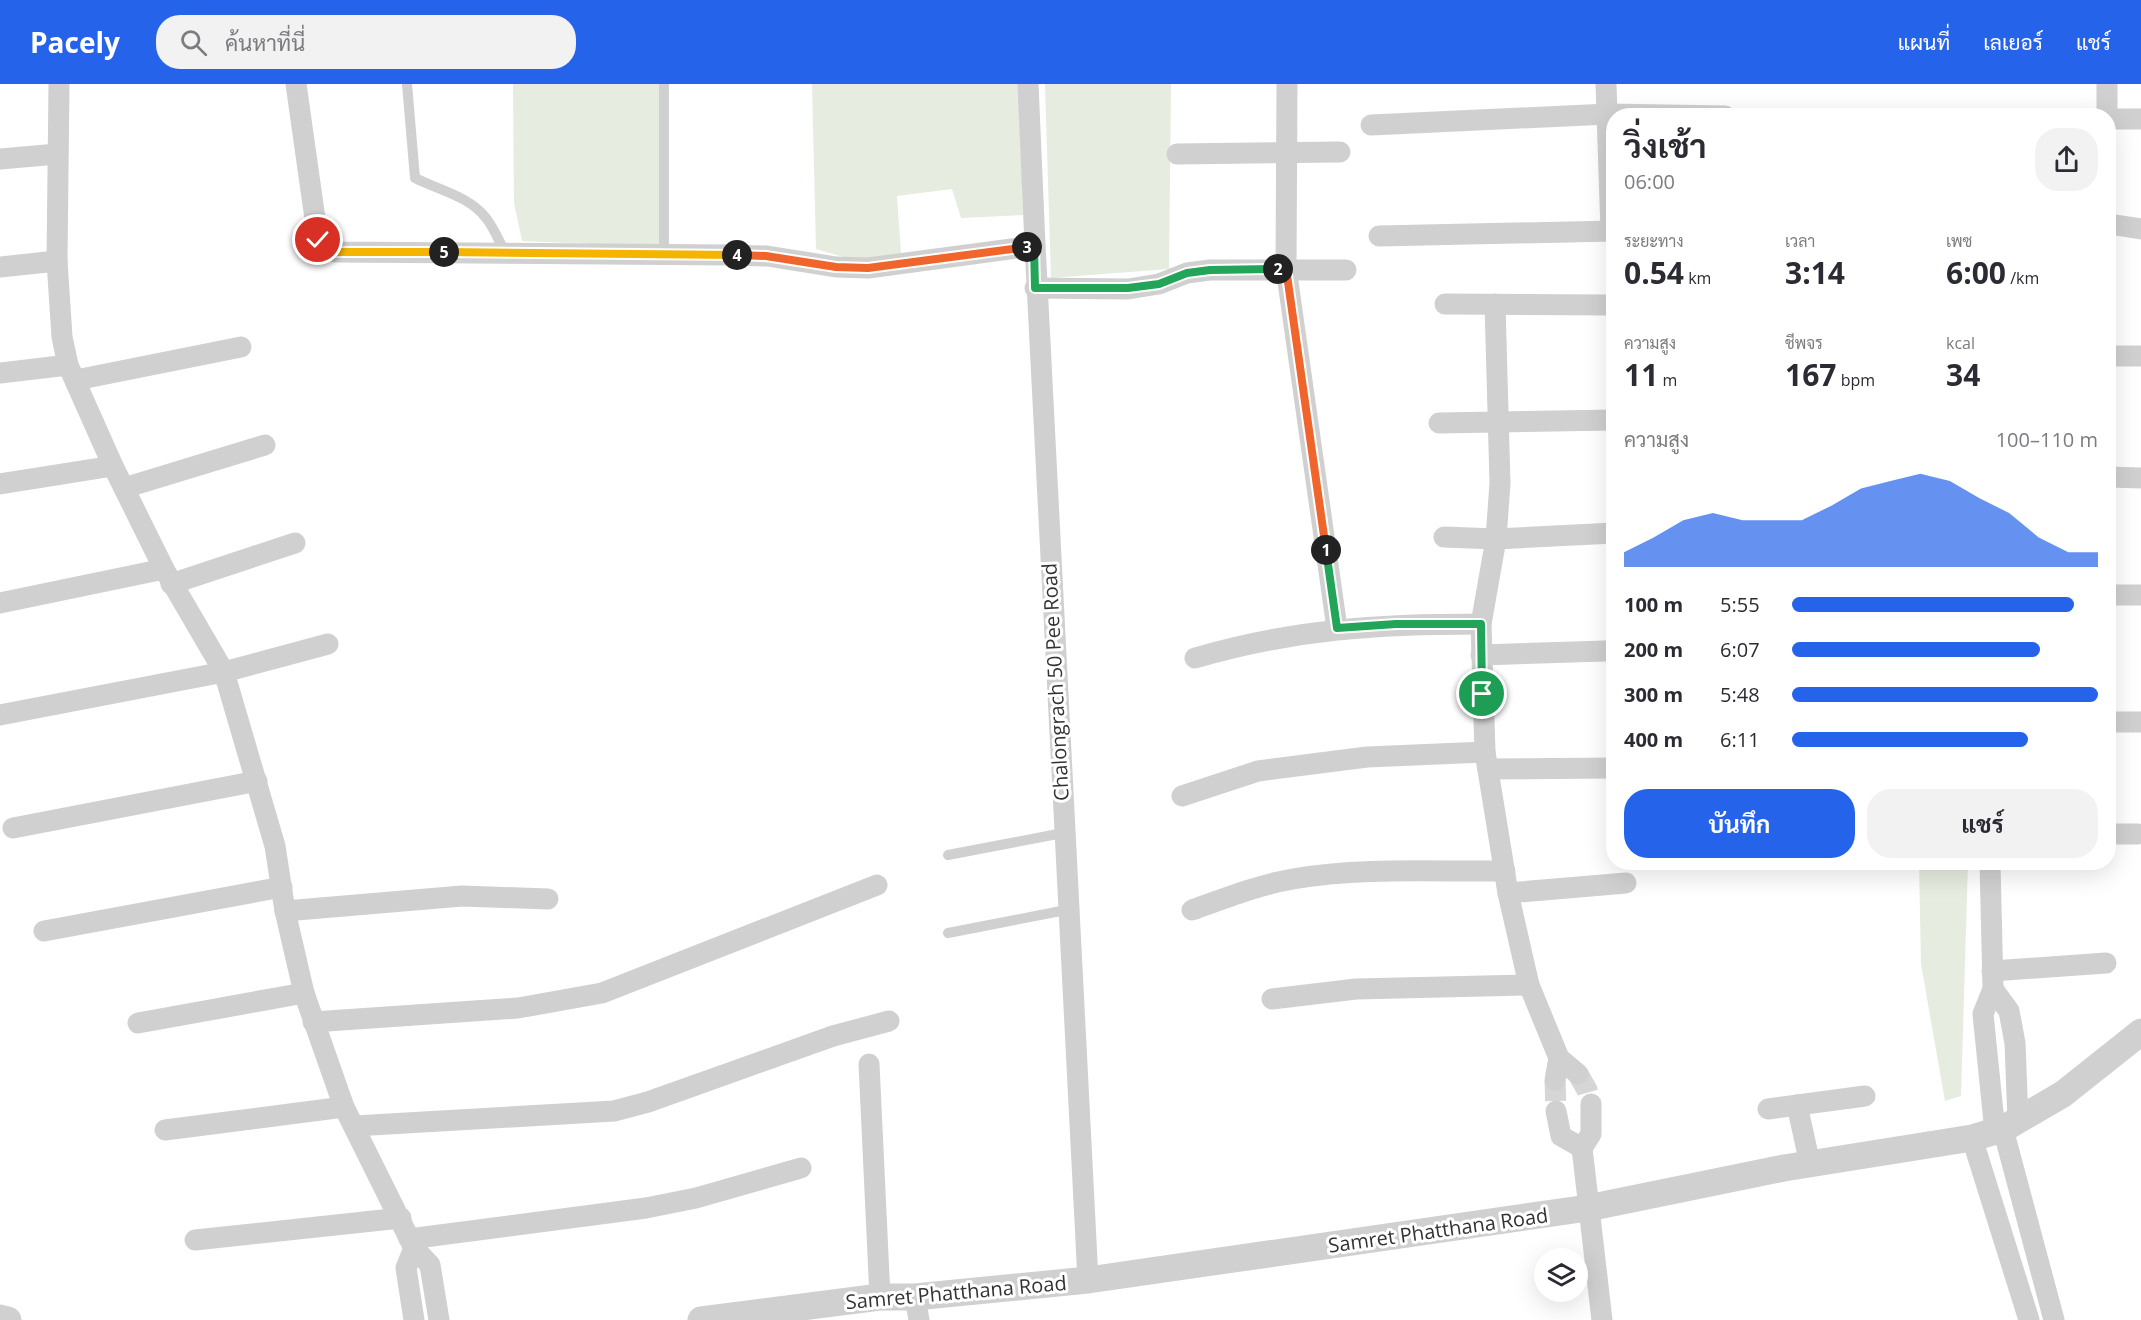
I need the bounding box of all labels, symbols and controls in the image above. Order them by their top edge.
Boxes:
search box [156,15,576,69]
text: Pacely [30,23,120,61]
icon: search [177,26,210,59]
text: ค้นหาที่นี่ [225,27,305,57]
text: แผนที่ [1898,28,1950,56]
text: เลเยอร์ [1983,28,2043,56]
text: แชร์ [2076,28,2111,56]
text: วิ่งเช้า [1624,123,1707,168]
button: share [2035,128,2098,191]
text: 06:00 [1624,168,1675,195]
pin [292,214,343,265]
icon: check [301,223,334,256]
text: ระยะทาง [1624,230,1684,252]
text: เวลา [1785,230,1815,252]
text: เพซ [1946,230,1972,252]
pin: 3 [1012,232,1042,262]
text: 3 [1022,236,1032,258]
pin: 5 [429,237,459,267]
pin: 4 [722,240,752,270]
text: 5 [439,241,449,263]
text: 4 [732,244,742,266]
text: 0.54 [1624,252,1684,293]
text: 3:14 [1785,252,1845,293]
text: 6:00 [1946,252,2006,293]
pin: 2 [1263,254,1293,284]
text: 2 [1273,258,1283,280]
text: km [1684,267,1711,289]
text: /km [2006,267,2039,289]
text: ความสูง [1624,332,1676,354]
text: ชีพจร [1785,332,1823,354]
text: kcal [1946,332,1975,354]
text: 11 [1624,354,1658,395]
text: 167 [1785,354,1836,395]
text: 34 [1946,354,1980,395]
text: m [1658,369,1677,391]
text: bpm [1836,369,1875,391]
text: ความสูง [1624,426,1689,453]
text: 100–110 m [1996,426,2098,453]
pin: 1 [1311,535,1341,565]
text: 1 [1321,539,1331,561]
street label: Chalongrach 50 Pee Road [1035,562,1075,802]
text: 100 m [1624,591,1683,618]
text: 5:55 [1720,591,1760,618]
text: 200 m [1624,636,1683,663]
text: 6:07 [1720,636,1760,663]
pin [1456,668,1507,719]
icon: arrive [1465,677,1498,710]
text: 300 m [1624,681,1683,708]
text: 5:48 [1720,681,1760,708]
text: 400 m [1624,726,1683,753]
text: 6:11 [1720,726,1760,753]
button: บันทึก [1624,789,1855,858]
button: แชร์ [1867,789,2098,858]
street label: Samret Phatthana Road [1326,1201,1550,1259]
map controls [1534,1248,1588,1302]
button: layers [1534,1248,1588,1302]
street label: Samret Phatthana Road [844,1269,1068,1315]

